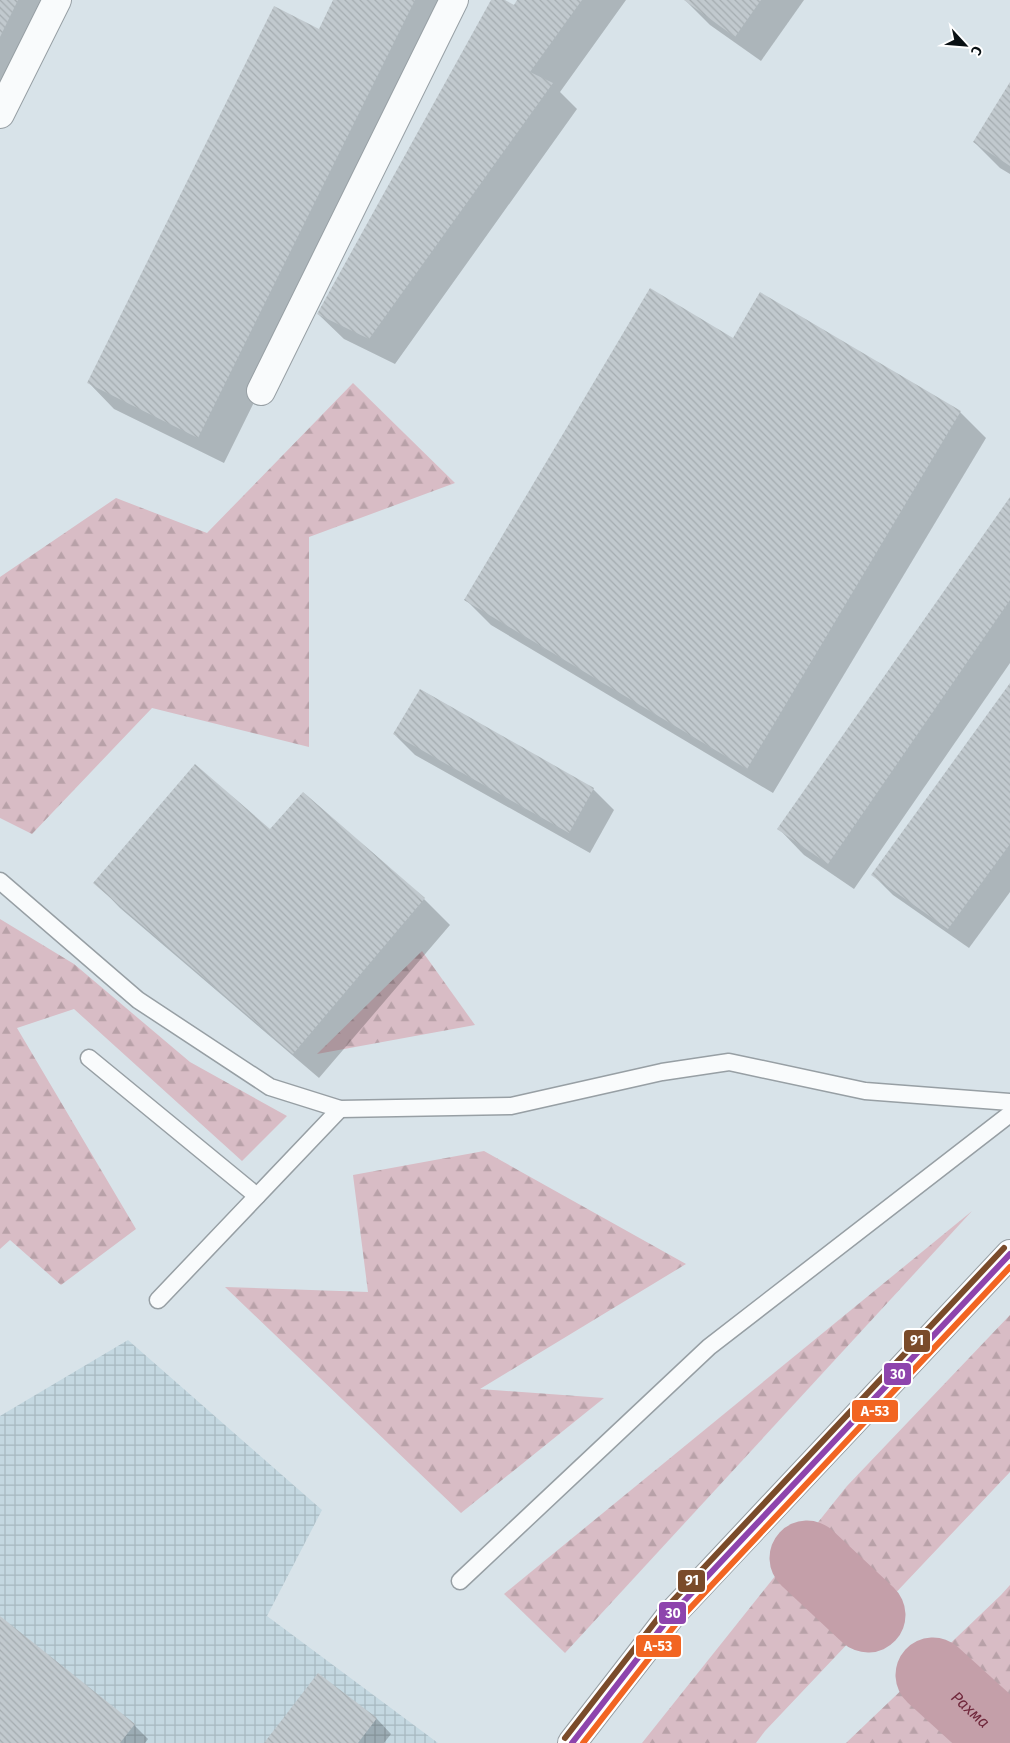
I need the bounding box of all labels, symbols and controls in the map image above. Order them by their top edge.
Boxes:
north arrow [940,20,990,70]
text: С [967,43,986,58]
line badge: 91 [903,1329,931,1353]
text: 91 [910,1332,924,1349]
line badge: 30 [883,1362,912,1386]
text: 30 [889,1366,906,1383]
line badge: А-53 [851,1399,899,1423]
text: А-53 [860,1403,889,1420]
line badge: 91 [677,1569,706,1593]
text: 91 [685,1572,699,1589]
line badge: 30 [658,1601,687,1625]
text: 30 [664,1605,681,1622]
line badge: А-53 [635,1634,682,1658]
text: А-53 [643,1638,672,1655]
water label: Рахма [948,1687,994,1732]

